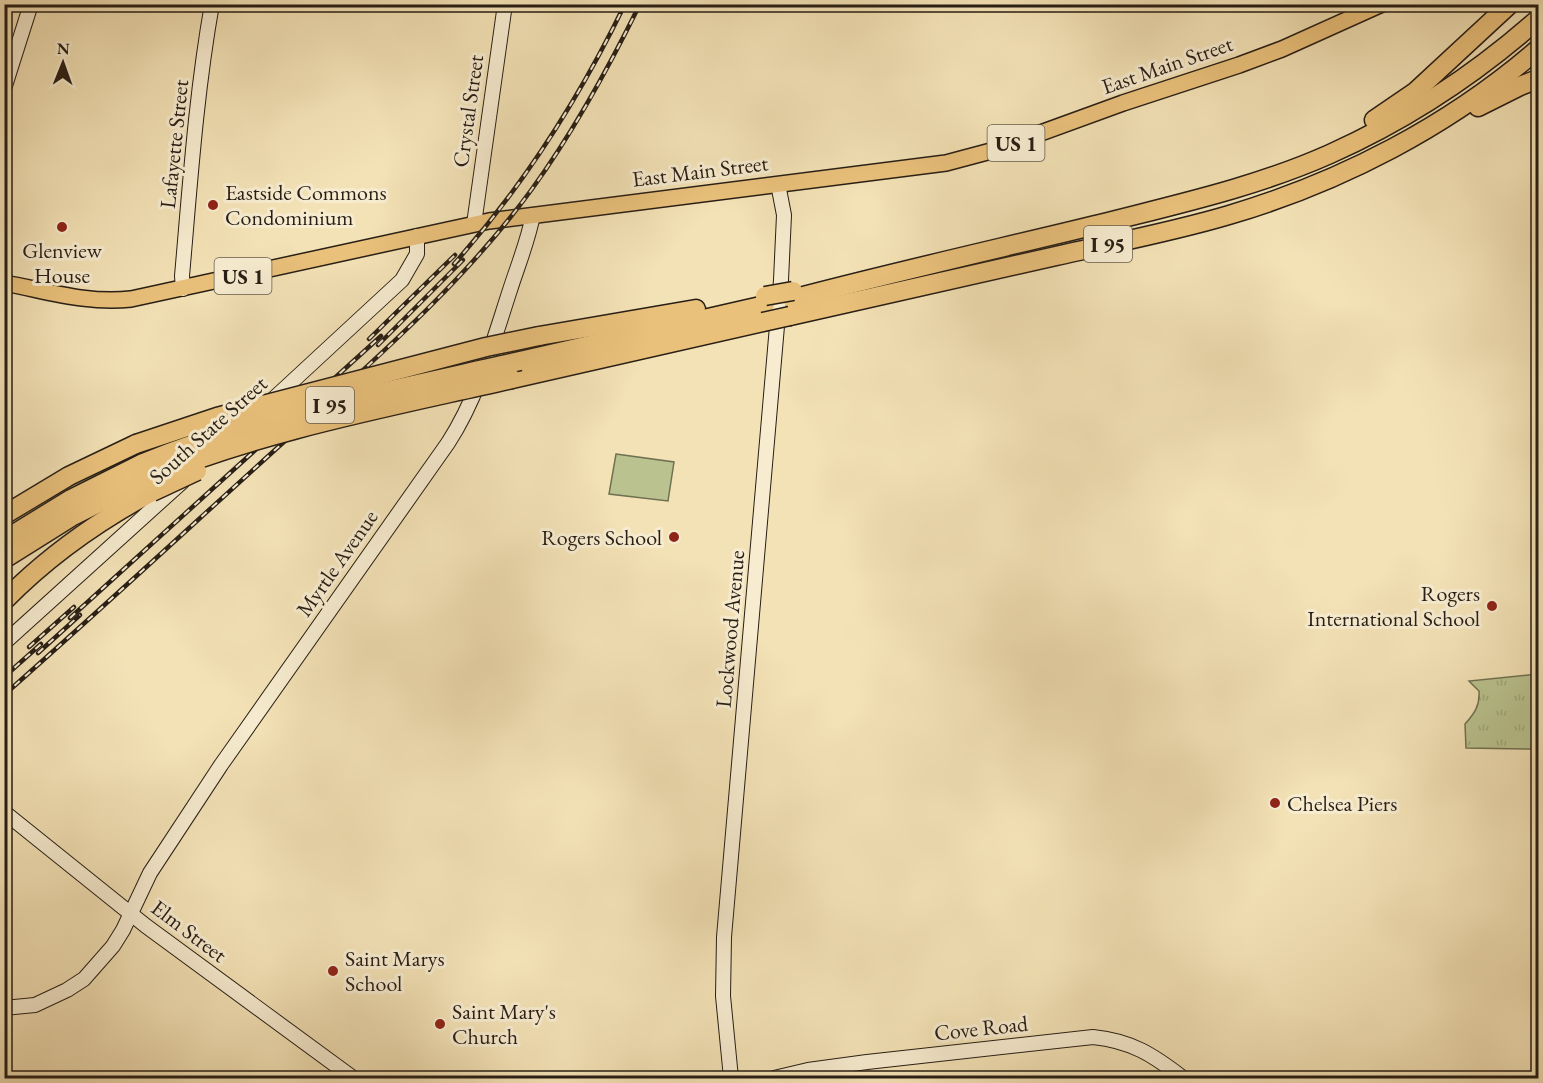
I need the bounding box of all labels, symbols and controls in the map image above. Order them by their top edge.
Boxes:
street label: East Main Street [1098,29,1237,101]
north arrow [33,33,93,93]
text: N [57,38,70,59]
street label: Crystal Street [446,53,490,169]
street label: Lafayette Street [153,78,195,210]
road number: US 1 [988,125,1044,161]
street label: East Main Street [630,148,770,194]
place label: Eastside Commons Condominium [225,178,387,232]
marker: Eastside Commons Condominium [206,198,220,212]
marker: Glenview House [55,220,69,234]
road number: I 95 [1084,226,1132,262]
place label: Glenview House [22,236,103,290]
road number: US 1 [214,258,272,294]
street label: South State Street [143,369,273,491]
road number: I 95 [306,387,354,423]
street label: Myrtle Avenue [289,503,385,622]
place label: Rogers School [541,523,662,552]
marker: Rogers School [667,530,681,544]
street label: Lockwood Avenue [709,549,751,709]
place label: Rogers International School [1307,579,1480,633]
marker: Rogers International School [1485,599,1499,613]
place label: Chelsea Piers [1287,789,1397,818]
marker: Chelsea Piers [1268,796,1282,810]
street label: Elm Street [145,893,233,969]
place label: Saint Marys School [345,944,445,998]
marker: Saint Marys School [326,964,340,978]
place label: Saint Mary's Church [452,997,556,1051]
street label: Cove Road [933,1009,1030,1047]
marker: Saint Mary's Church [433,1017,447,1031]

